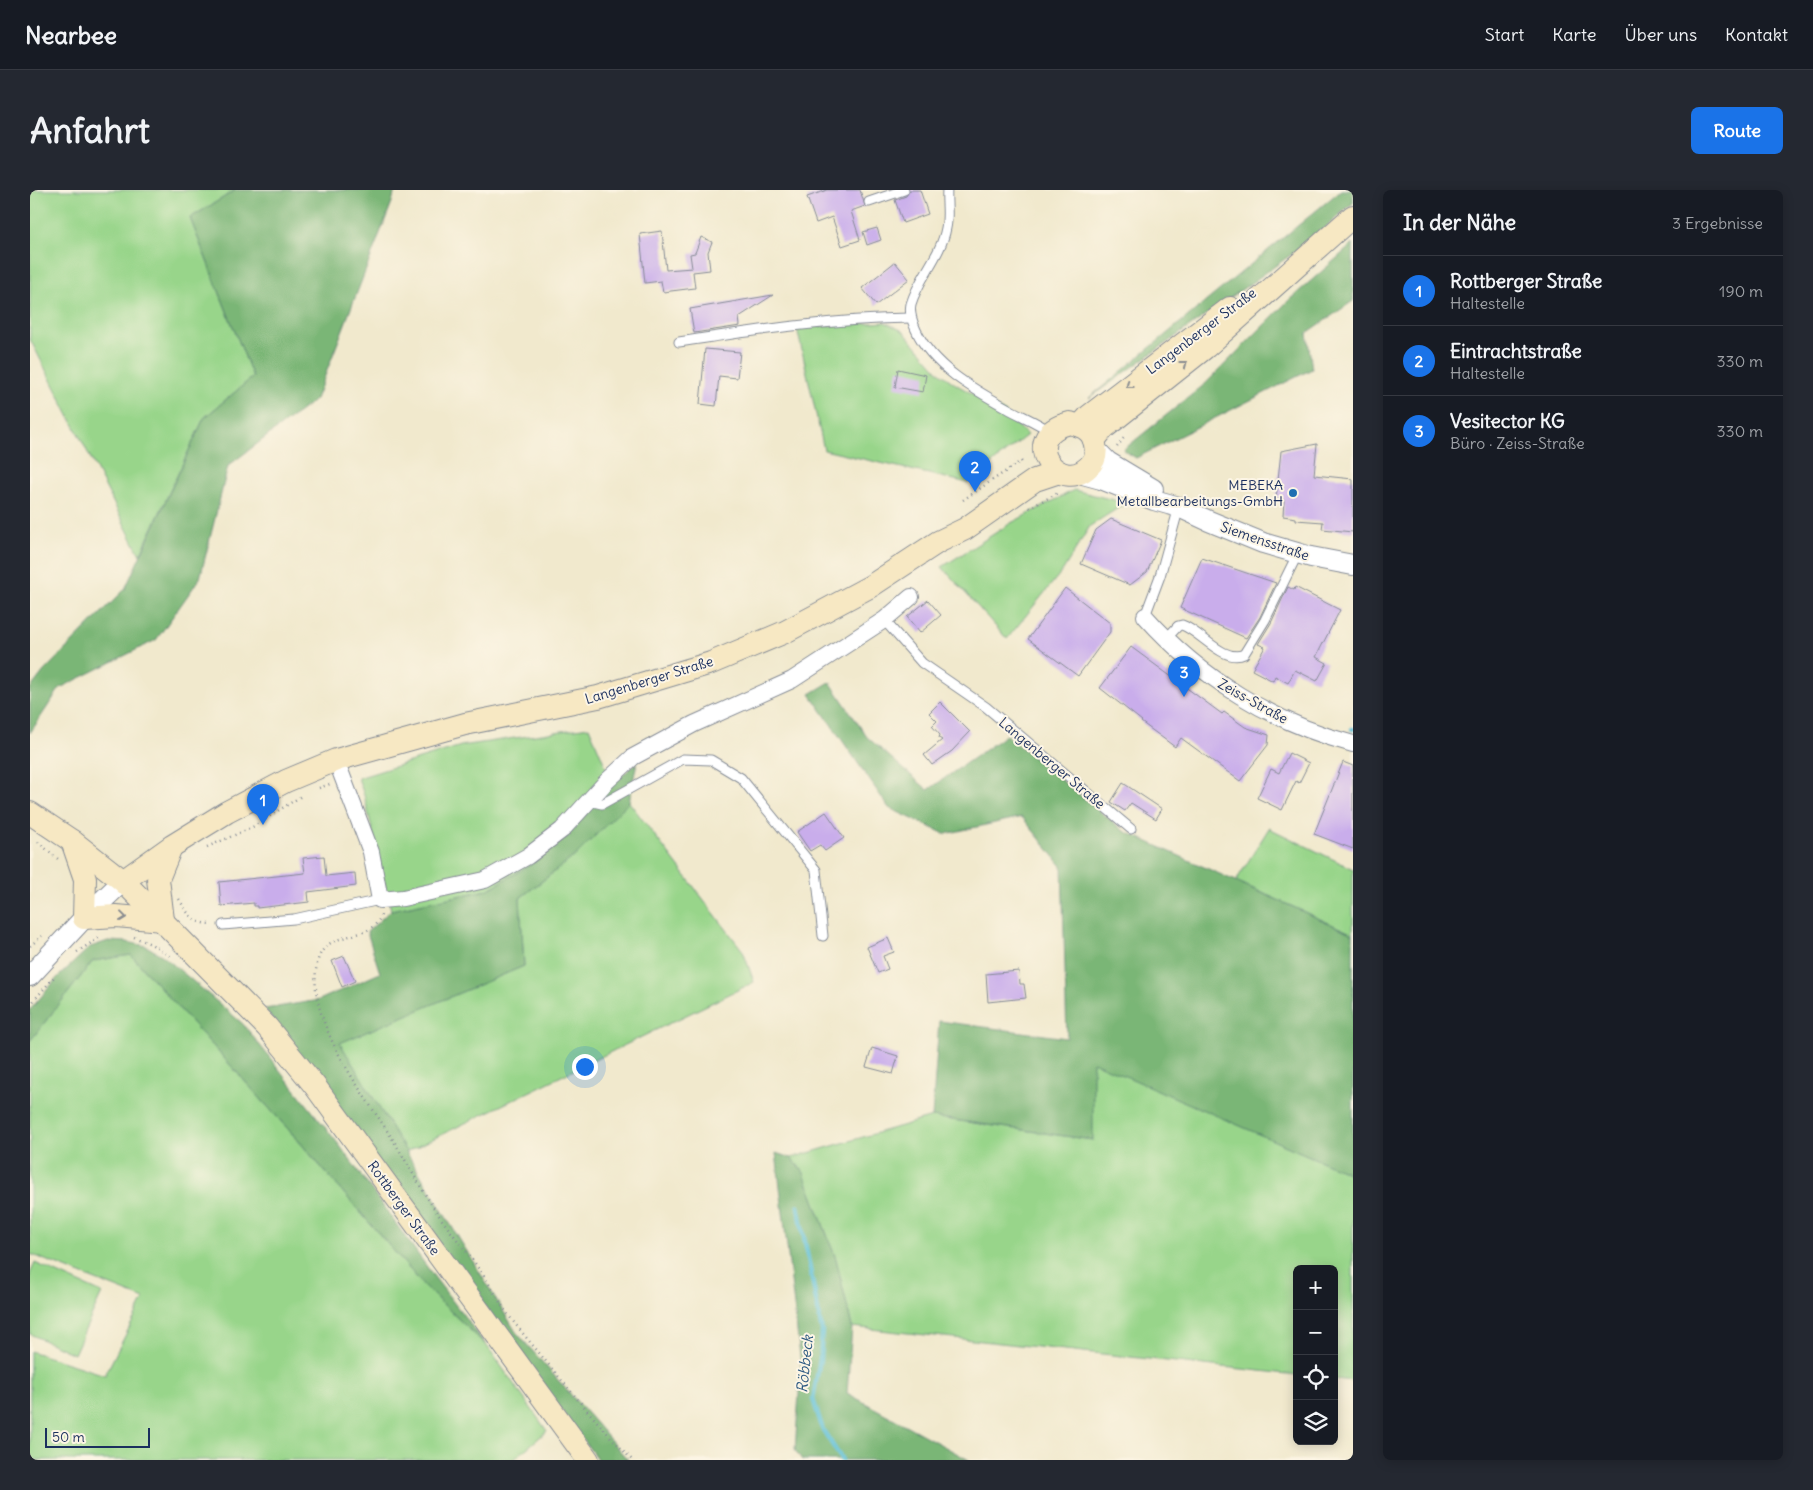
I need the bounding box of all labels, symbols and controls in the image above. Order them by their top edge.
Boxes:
text: Nearbee [25,20,117,50]
text: Start [1485,23,1524,46]
text: Karte [1552,23,1597,46]
text: Über uns [1625,23,1697,46]
text: Kontakt [1725,23,1788,46]
button: Route [1691,107,1783,154]
text: Anfahrt [30,108,150,152]
text: In der Nähe [1403,209,1516,236]
text: 3 Ergebnisse [1672,213,1763,233]
text: Rottberger Straße [1450,269,1602,293]
text: 1 [1416,281,1422,301]
text: 190 m [1719,281,1763,301]
street label: Langenberger Straße [1142,284,1260,378]
text: Haltestelle [1450,293,1525,313]
text: Eintrachtstraße [1450,339,1582,363]
text: 2 [1415,351,1423,371]
text: 330 m [1716,351,1763,371]
one-way arrow [1179,361,1188,370]
text: Haltestelle [1450,363,1525,383]
one-way arrow [1126,380,1135,388]
text: Vesitector KG [1450,409,1565,433]
text: 3 [1414,421,1424,441]
text: 330 m [1716,421,1763,441]
text: Büro · Zeiss-Straße [1450,433,1585,453]
pin: 2 [959,451,991,492]
place label: MEBEKA Metallbearbeitungs-GmbH [1117,476,1283,510]
marker: MEBEKA Metallbearbeitungs-GmbH [1287,487,1299,499]
street label: Siemensstraße [1218,517,1312,565]
street label: Langenberger Straße [583,652,715,708]
pin: 3 [1168,656,1200,697]
street label: Zeiss-Straße [1215,674,1291,728]
street label: Langenberger Straße [995,713,1109,813]
pin: 1 [247,784,279,825]
one-way arrow [120,911,128,922]
your location [572,1054,598,1080]
street label: Rottberger Straße [364,1157,444,1259]
map controls [1293,1265,1338,1445]
button: + [1293,1265,1338,1310]
button: − [1293,1310,1338,1355]
water label: Röbbeck [792,1333,817,1394]
button: locate [1293,1355,1338,1400]
button: layers [1293,1400,1338,1445]
scale bar [45,1425,150,1448]
text: 50 m [52,1428,85,1446]

